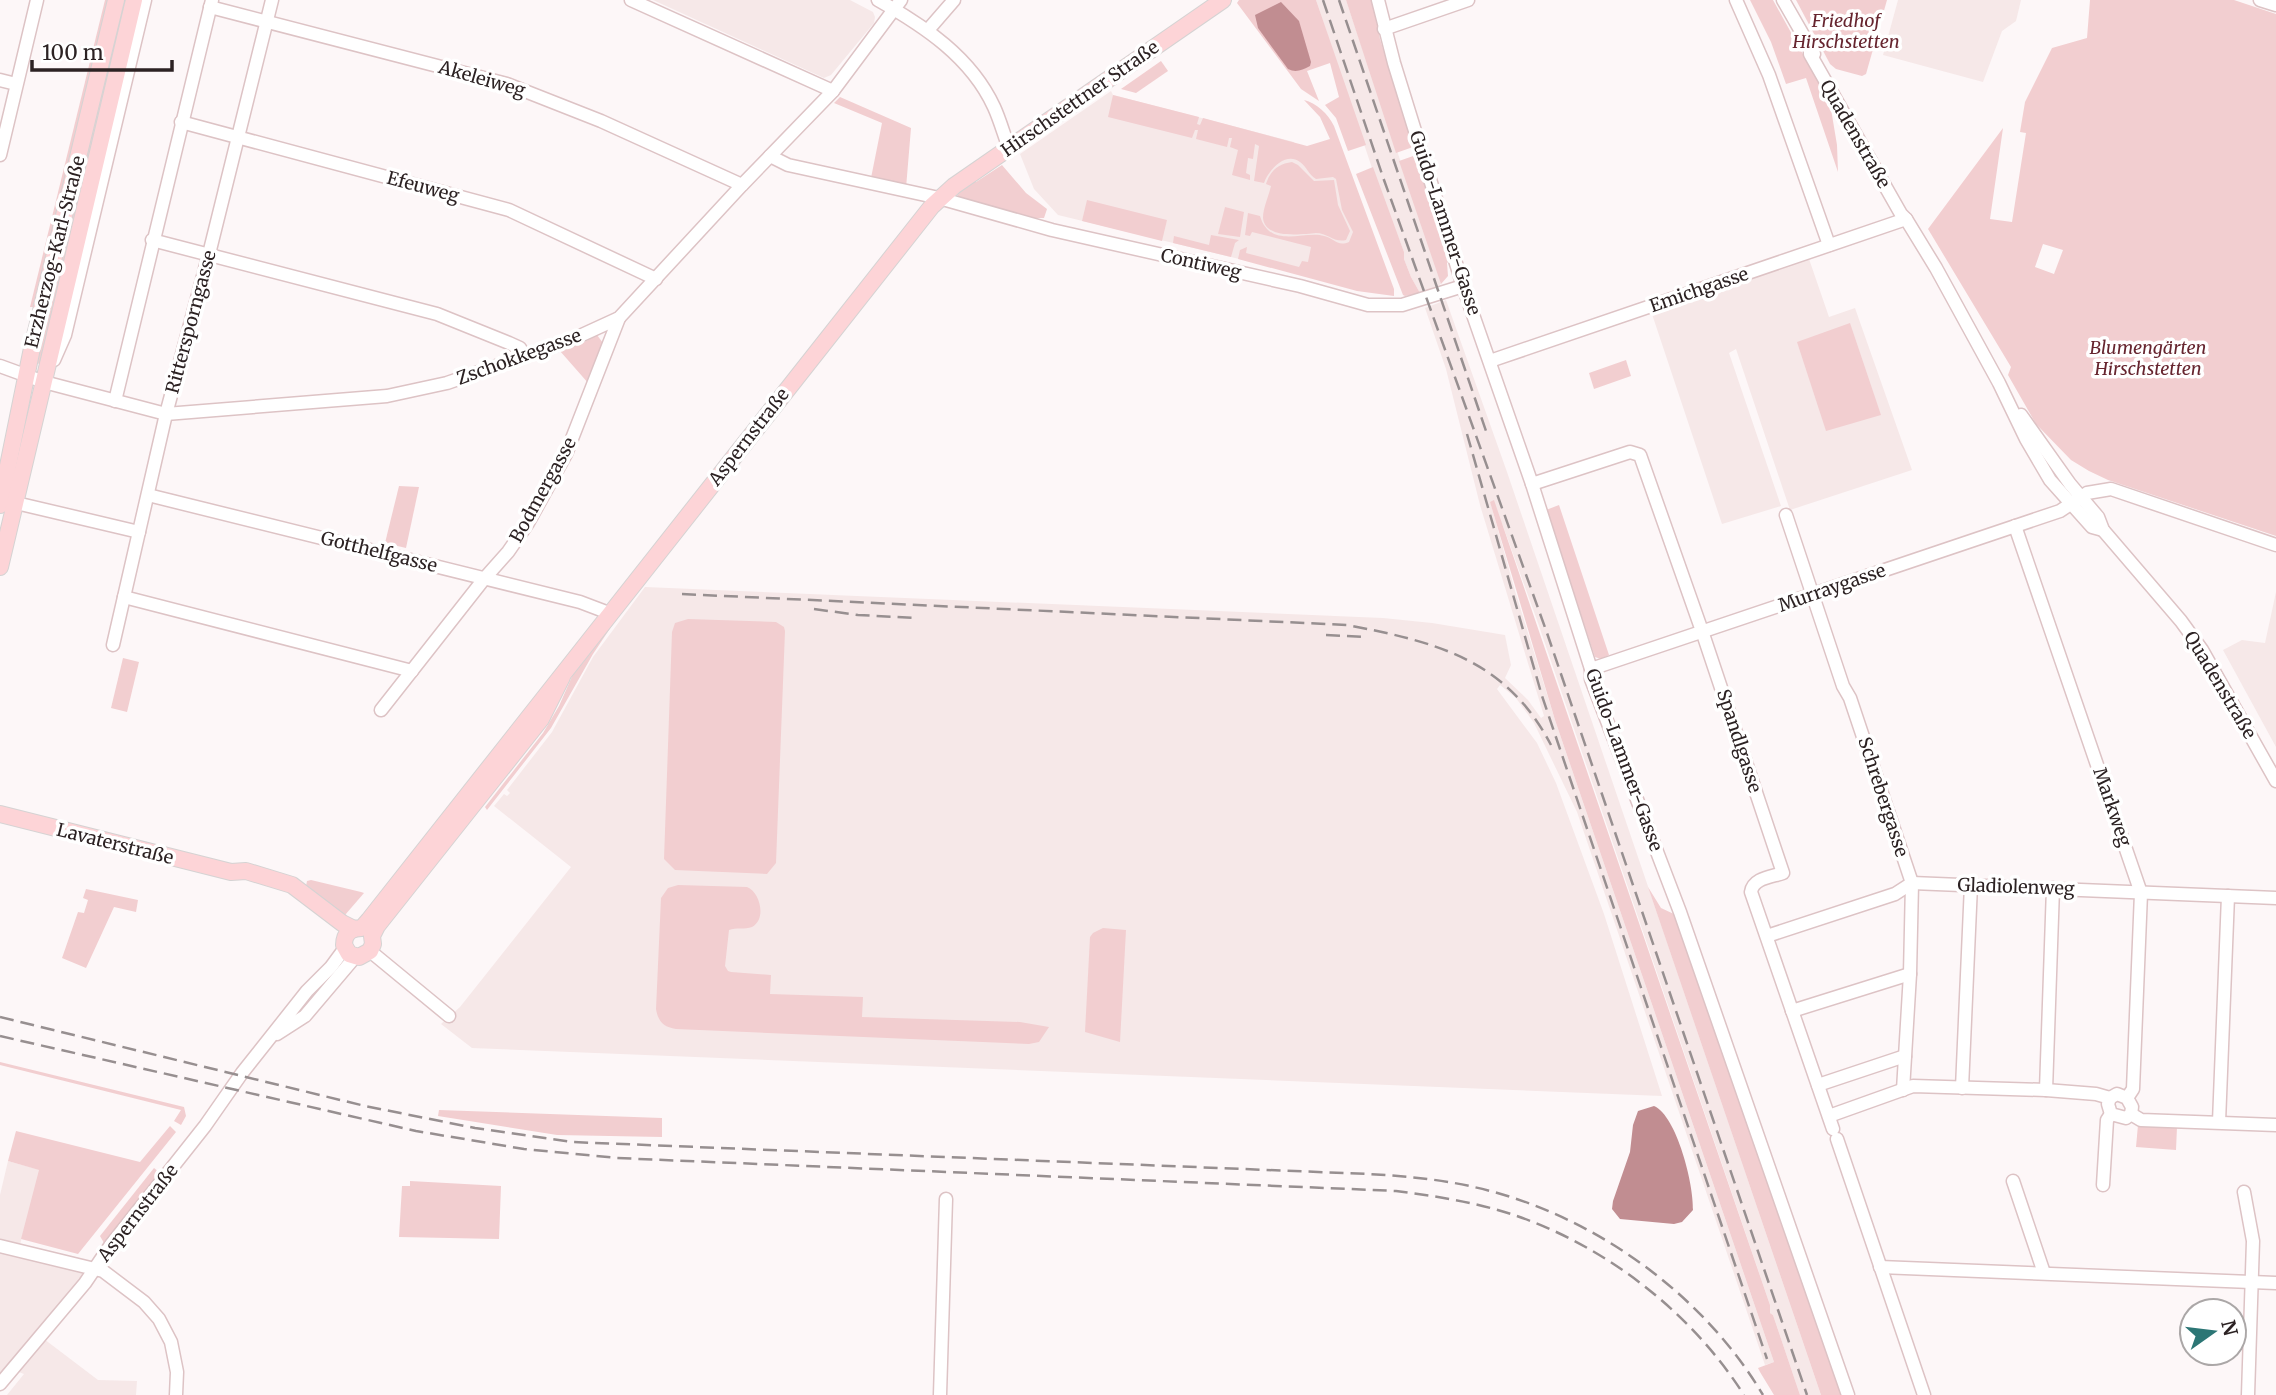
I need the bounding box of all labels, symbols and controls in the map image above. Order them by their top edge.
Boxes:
park label: Friedhof Hirschstetten [1791,9,1900,53]
scale bar [32,28,172,72]
street label: Hirschstettner Straße [996,35,1163,162]
text: 100 m [42,39,104,66]
street label: Akeleiweg [435,55,528,102]
street label: Quadenstraße [1815,75,1896,192]
street label: Guido-Lammer-Gasse [1405,128,1486,318]
street label: Erzherzog-Karl-Straße [19,153,90,350]
street label: Efeuweg [384,166,462,207]
street label: Contiweg [1159,243,1244,284]
street label: Rittersporngasse [160,248,221,396]
street label: Emichgasse [1646,262,1751,317]
street label: Zschokkegasse [453,323,584,390]
park label: Blumengärten Hirschstetten [2090,336,2206,380]
street label: Aspernstraße [703,383,794,491]
street label: Bodmergasse [504,433,581,546]
street label: Gotthelfgasse [319,526,440,577]
street label: Murraygasse [1775,558,1888,617]
street label: Quadenstraße [2179,627,2262,743]
street label: Guido-Lammer-Gasse [1581,665,1668,854]
street label: Spandlgasse [1712,686,1767,795]
street label: Schrebergasse [1853,734,1914,860]
street label: Markweg [2088,764,2137,849]
street label: Lavaterstraße [54,818,176,869]
street label: Gladiolenweg [1957,873,2075,900]
street label: Aspernstraße [92,1159,183,1267]
north arrow [2178,1297,2248,1367]
text: N [2216,1318,2243,1338]

